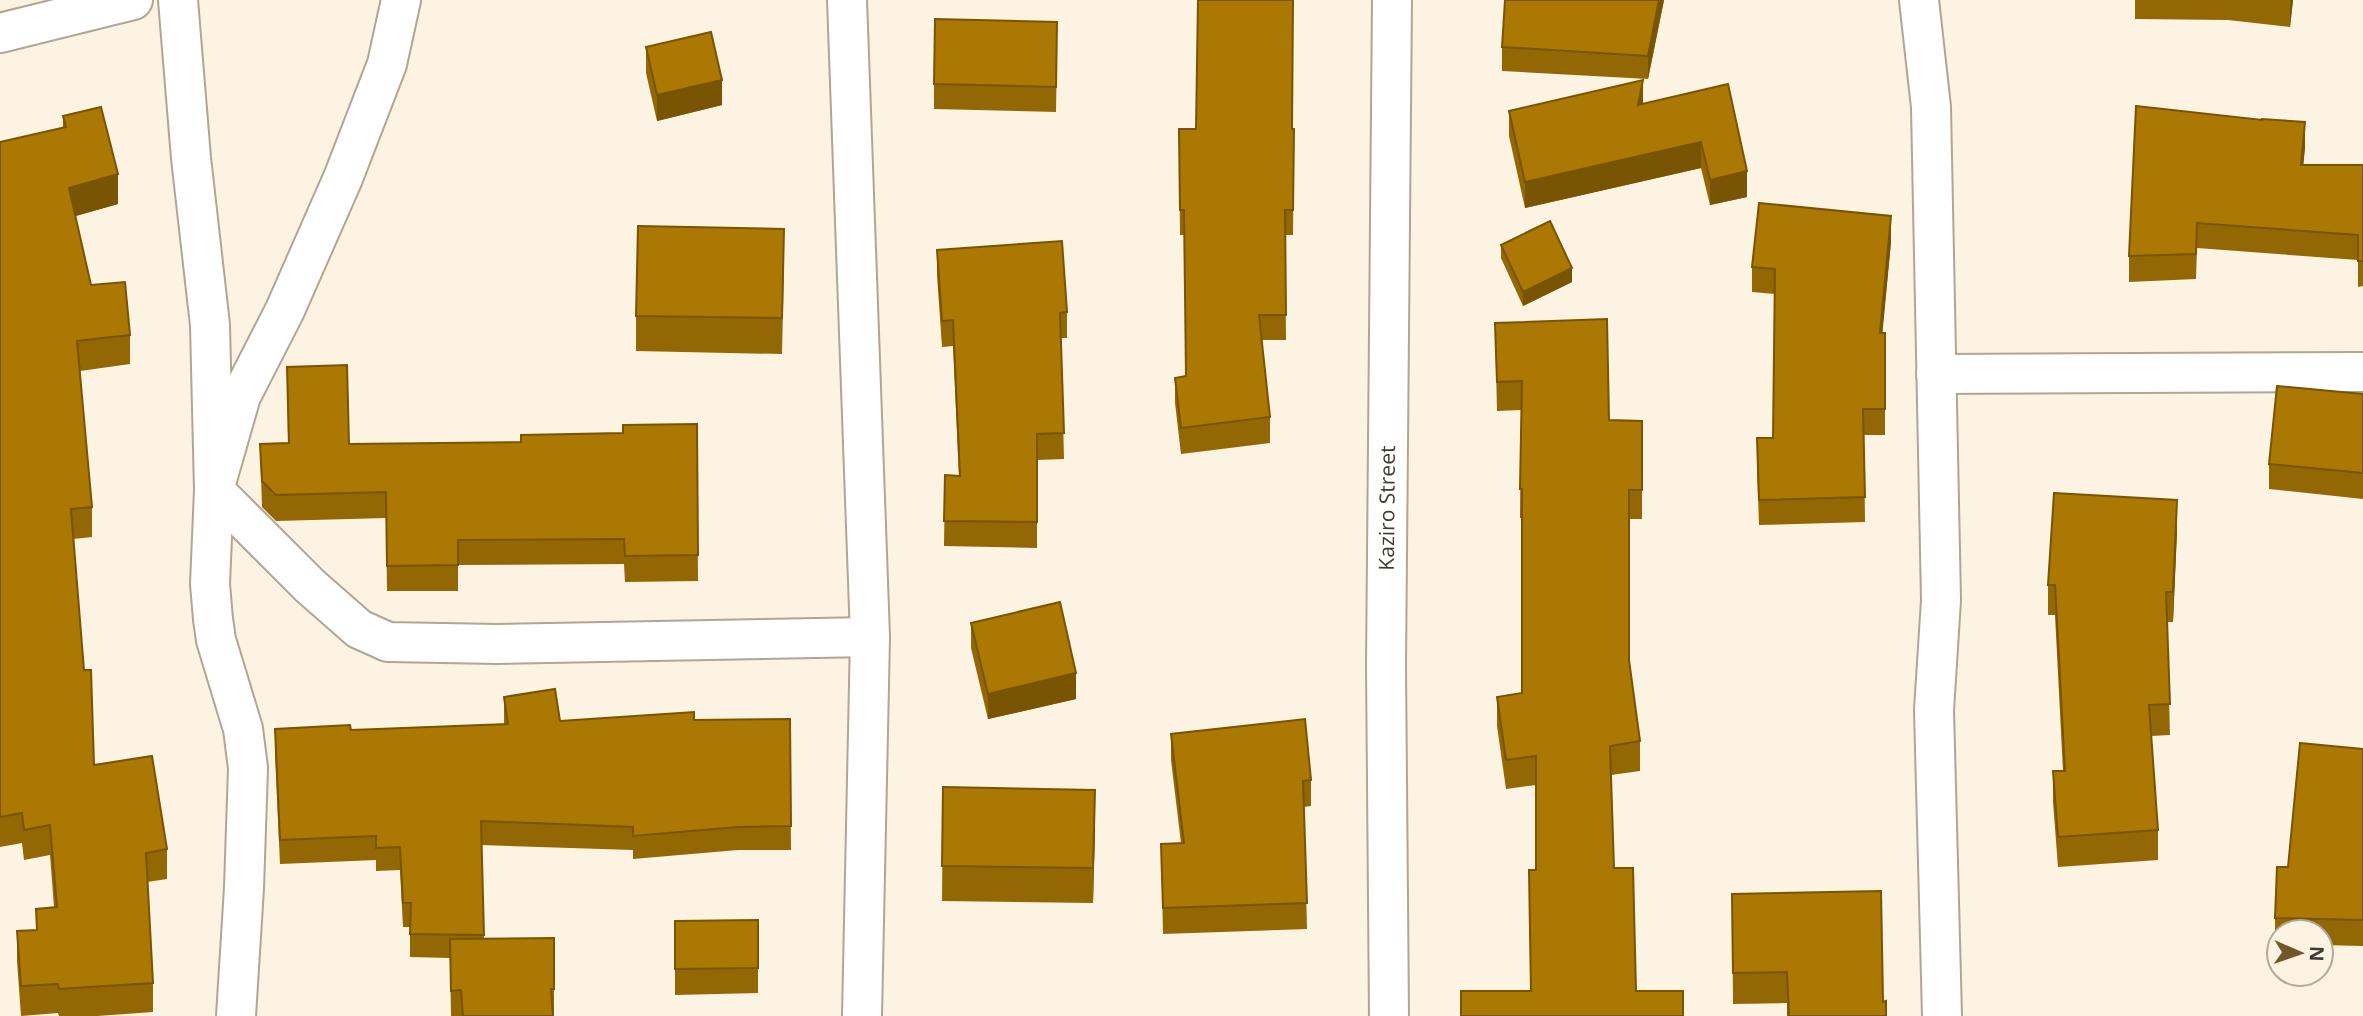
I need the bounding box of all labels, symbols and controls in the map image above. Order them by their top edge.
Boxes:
street label: Kaziro Street [1372,445,1401,571]
north arrow [2265,918,2335,988]
text: N [2304,945,2330,962]

